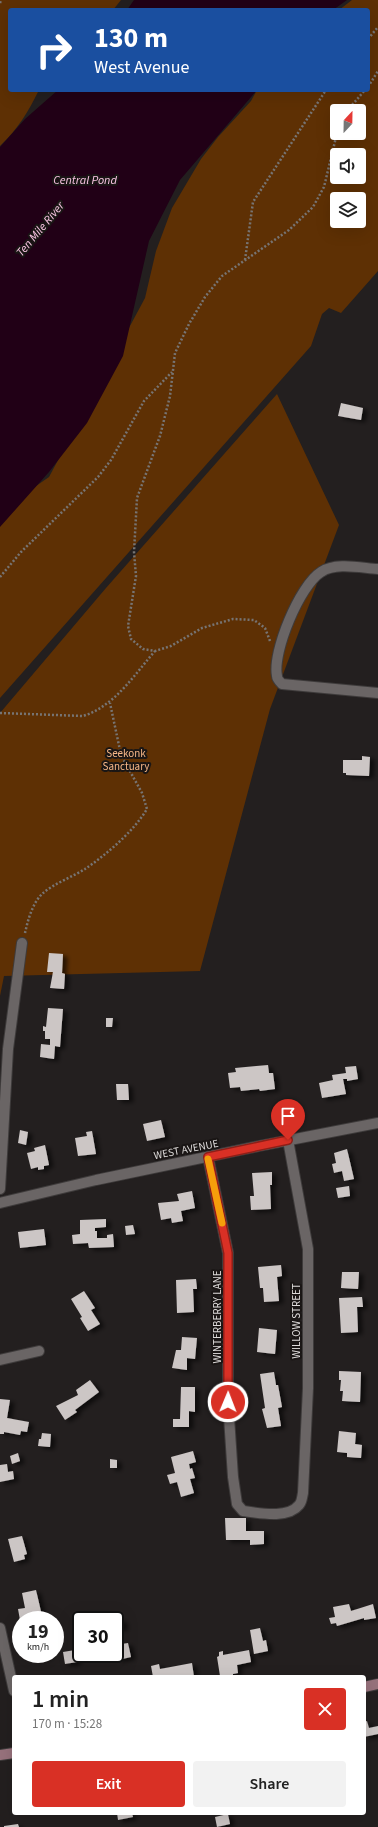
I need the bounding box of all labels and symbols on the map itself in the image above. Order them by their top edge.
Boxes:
north arrow [330,104,366,140]
water label: Central Pond [53,172,117,189]
water label: Ten Mile River [12,198,69,260]
park label: Seekonk Sanctuary [103,746,149,774]
pin [271,1099,305,1140]
street label: WEST AVENUE [153,1136,220,1163]
street label: WINTERBERRY LANE [210,1270,225,1364]
street label: WILLOW STREET [289,1283,304,1359]
position arrow [207,1381,249,1423]
speed limit sign: 30 [72,1611,124,1663]

